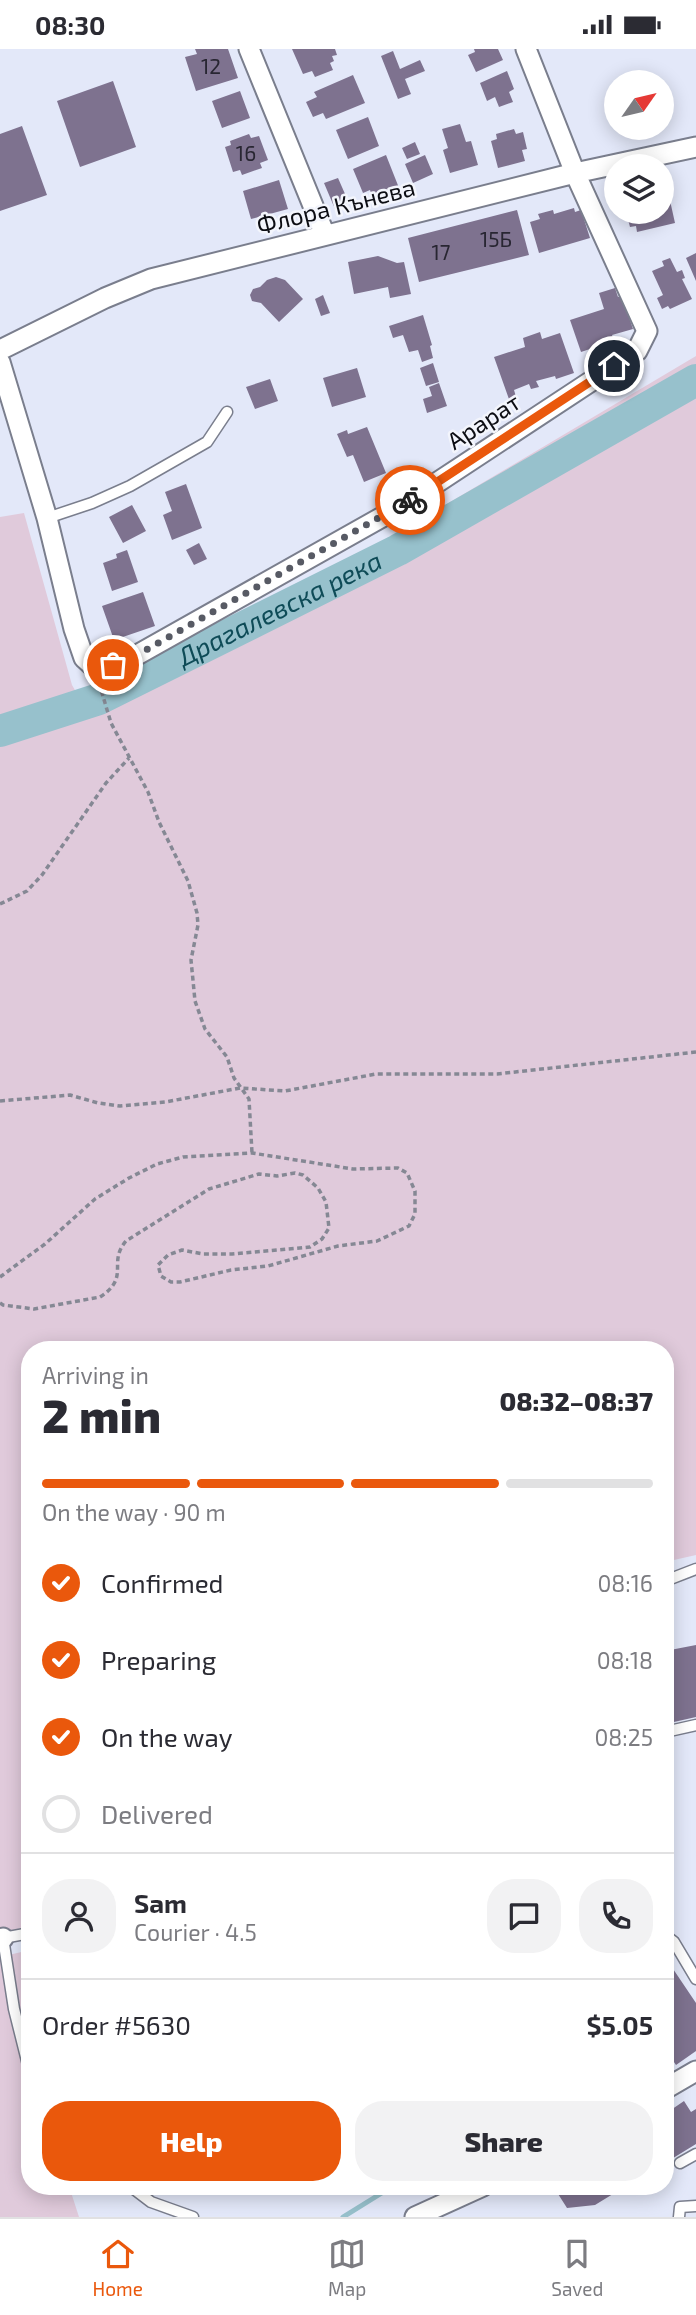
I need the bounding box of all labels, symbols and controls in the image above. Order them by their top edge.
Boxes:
text: 08:30 [35,9,105,40]
house number: 12 [201,53,221,78]
north arrow [604,70,674,140]
map controls [604,70,674,224]
house number: 16 [236,140,256,165]
button: layers [604,154,674,224]
street label: Флора Кънева [253,172,418,239]
house number: 15Б [480,226,512,251]
house number: 17 [431,239,451,264]
pin [584,336,644,396]
icon: home [595,347,633,385]
street label: Арарат [441,386,525,455]
courier [375,465,445,535]
icon: bike [391,481,429,519]
water label: Драгалевска река [170,544,386,672]
pin [83,635,143,695]
icon: bag [94,646,132,684]
text: Arriving in [42,1361,149,1389]
text: 08:32–08:37 [499,1385,653,1416]
text: 2 min [42,1387,161,1442]
text: On the way · 90 m [42,1498,226,1526]
icon: check [42,1564,80,1602]
text: Confirmed [101,1567,224,1598]
text: 08:16 [597,1569,653,1597]
icon: check [42,1641,80,1679]
text: Preparing [101,1644,216,1675]
text: 08:18 [597,1646,653,1674]
icon: check [42,1718,80,1756]
text: On the way [101,1721,232,1752]
text: 08:25 [594,1723,653,1751]
text: Delivered [101,1798,213,1829]
button: person [42,1879,116,1953]
button: chat [487,1879,561,1953]
button: phone [579,1879,653,1953]
text: Sam [134,1887,187,1918]
text: Courier · 4.5 [134,1918,257,1946]
text: Order #5630 [42,2009,191,2040]
text: $5.05 [586,2009,653,2040]
button: Help [42,2101,341,2181]
button: Share [355,2101,653,2181]
tab: Home [93,2235,143,2300]
tab: Map [328,2235,366,2300]
tab: Saved [551,2235,603,2300]

